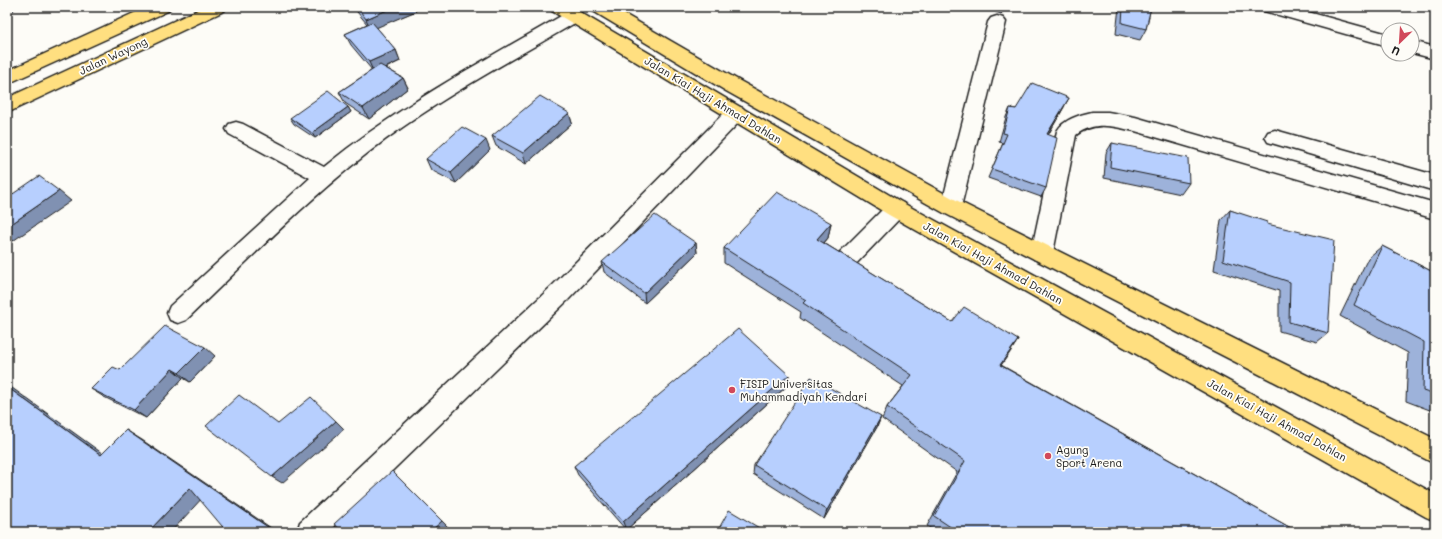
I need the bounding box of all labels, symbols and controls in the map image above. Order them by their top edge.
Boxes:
north arrow [1380,22,1420,62]
street label: Jalan Wayong [76,33,149,78]
text: U [1389,43,1402,60]
street label: Jalan Kiai Haji Ahmad Dahlan [642,53,785,147]
street label: Jalan Kiai Haji Ahmad Dahlan [921,218,1066,307]
street label: Jalan Kiai Haji Ahmad Dahlan [1205,375,1350,464]
place label: FISIP Universitas Muhammadiyah Kendari [740,376,867,404]
marker: FISIP Universitas Muhammadiyah Kendari [727,385,737,395]
place label: Agung Sport Arena [1056,442,1122,470]
marker: Agung Sport Arena [1043,451,1053,461]

